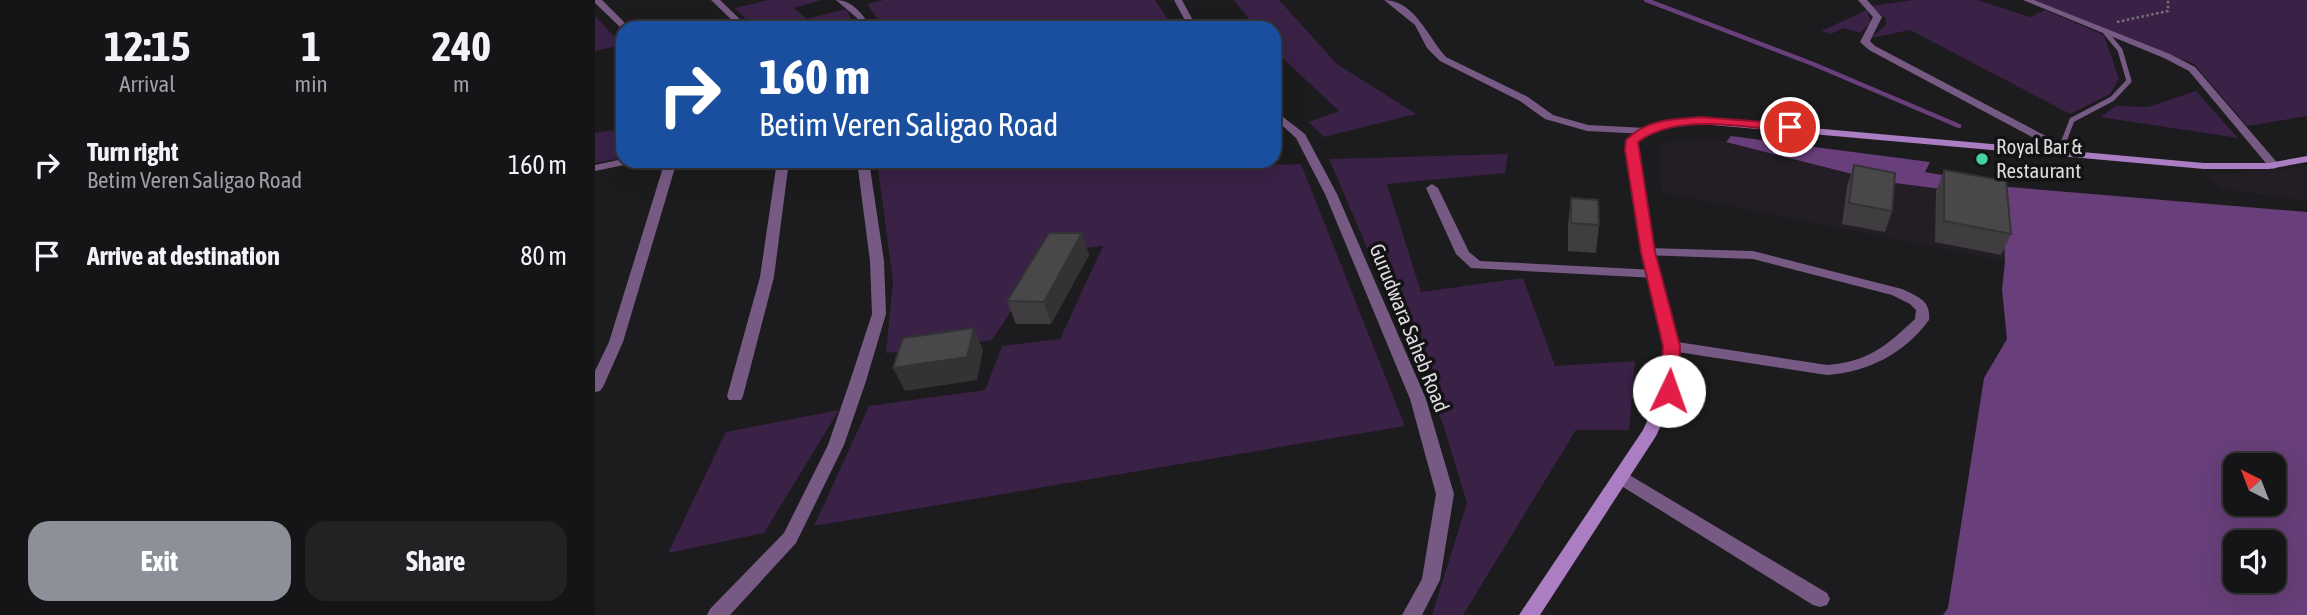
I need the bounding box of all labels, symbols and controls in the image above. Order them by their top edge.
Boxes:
text: 12:15 [104,22,191,70]
text: 1 [301,22,321,70]
text: 240 [432,22,491,70]
text: 160 m [759,48,870,104]
icon: right [644,49,735,140]
text: Arrival [119,71,175,97]
text: min [295,71,328,97]
text: m [453,71,470,97]
pin [1760,97,1820,157]
text: Betim Veren Saligao Road [759,106,1059,143]
icon: arrive [1771,108,1809,146]
place label: Royal Bar & Restaurant [1996,134,2083,182]
text: Turn right [87,137,178,167]
icon: right [28,146,66,184]
text: 160 m [508,150,567,180]
marker: Royal Bar & Restaurant [1974,151,1990,167]
text: Betim Veren Saligao Road [87,167,302,193]
icon: arrive [28,237,66,275]
street label: Gurudwara Saheb Road [1365,240,1455,415]
text: Arrive at destination [87,241,280,271]
text: 80 m [520,241,567,271]
position arrow [1632,354,1706,428]
north arrow [2223,453,2285,516]
map controls [2223,453,2286,593]
button: Exit [28,521,291,601]
button: Share [305,521,567,601]
button: sound [2223,530,2286,593]

